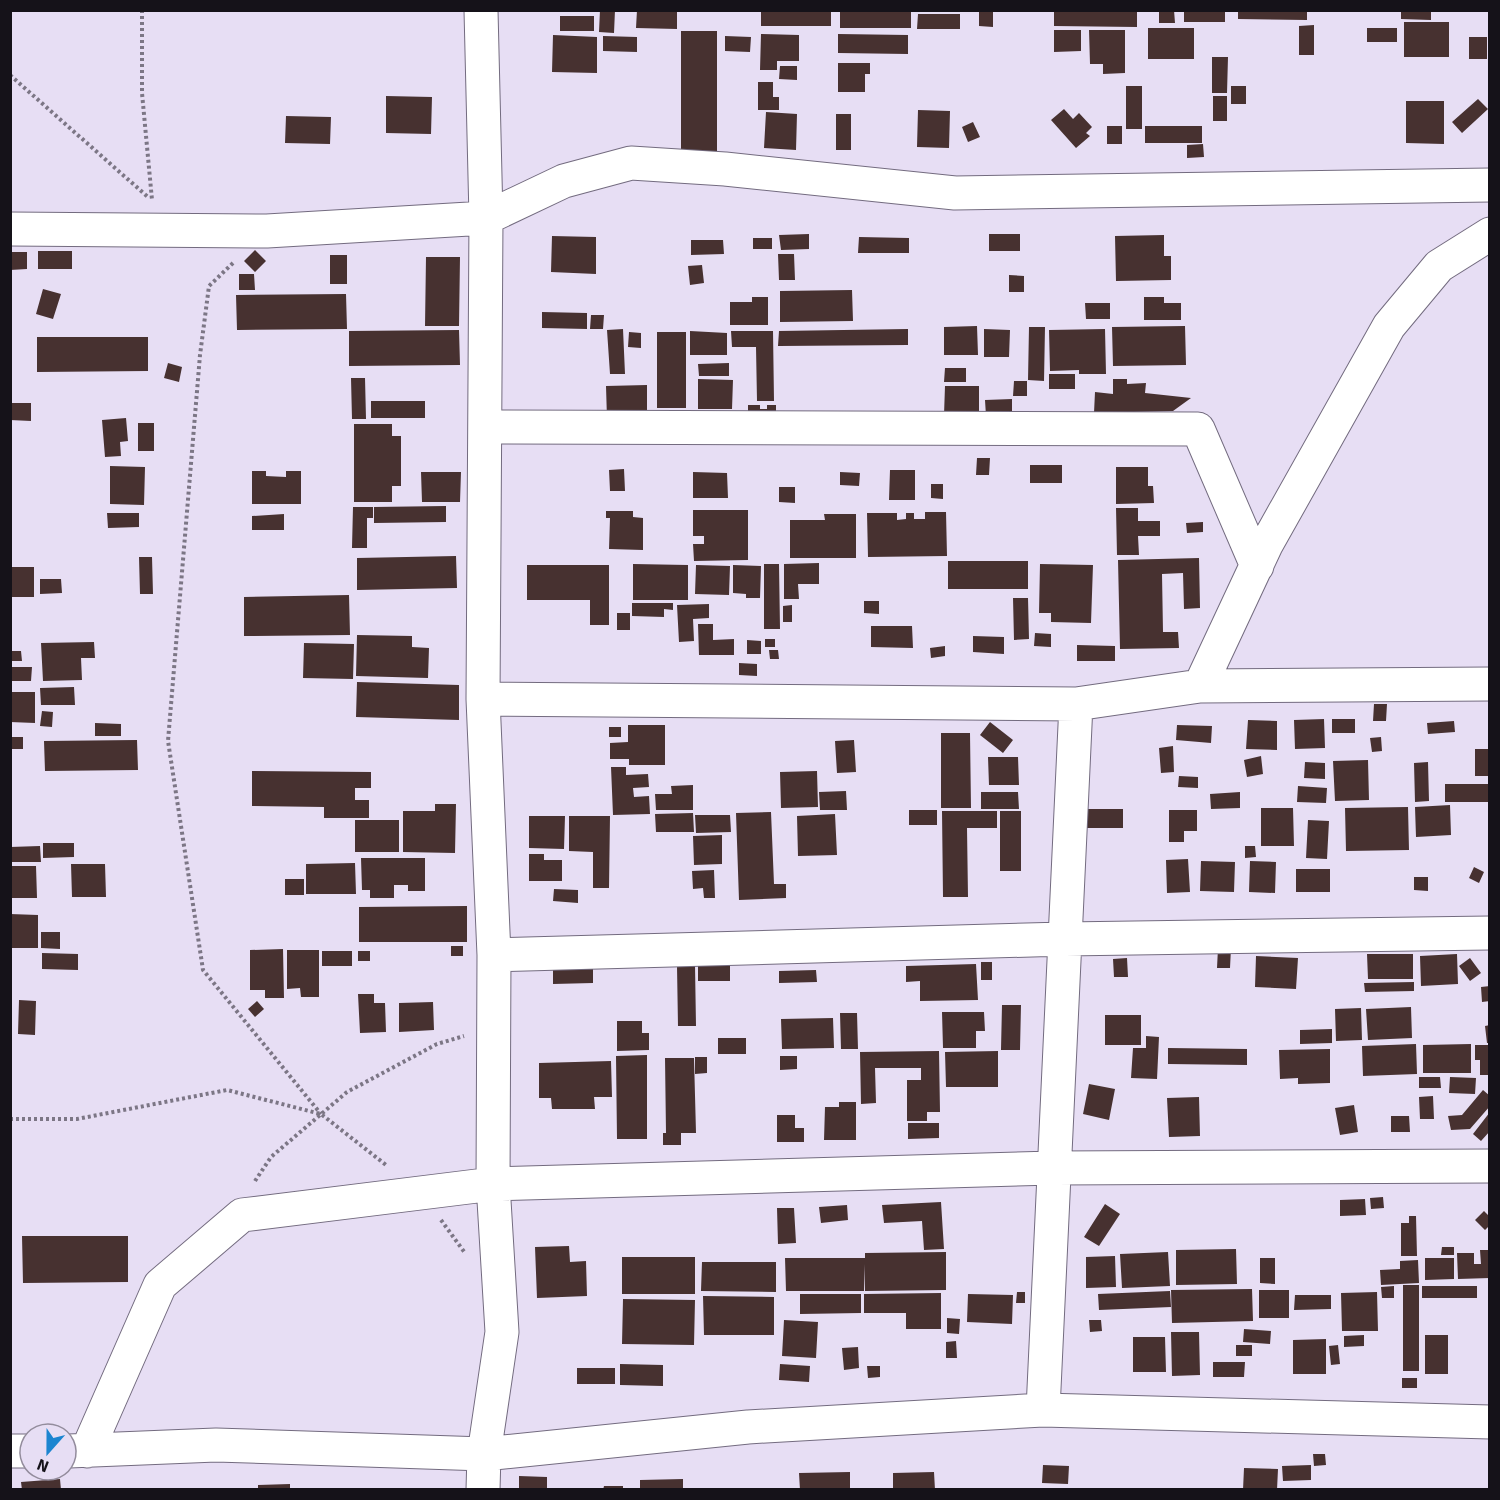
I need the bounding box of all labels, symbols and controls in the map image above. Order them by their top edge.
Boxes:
north arrow [18,1422,78,1482]
text: N [34,1454,52,1476]

